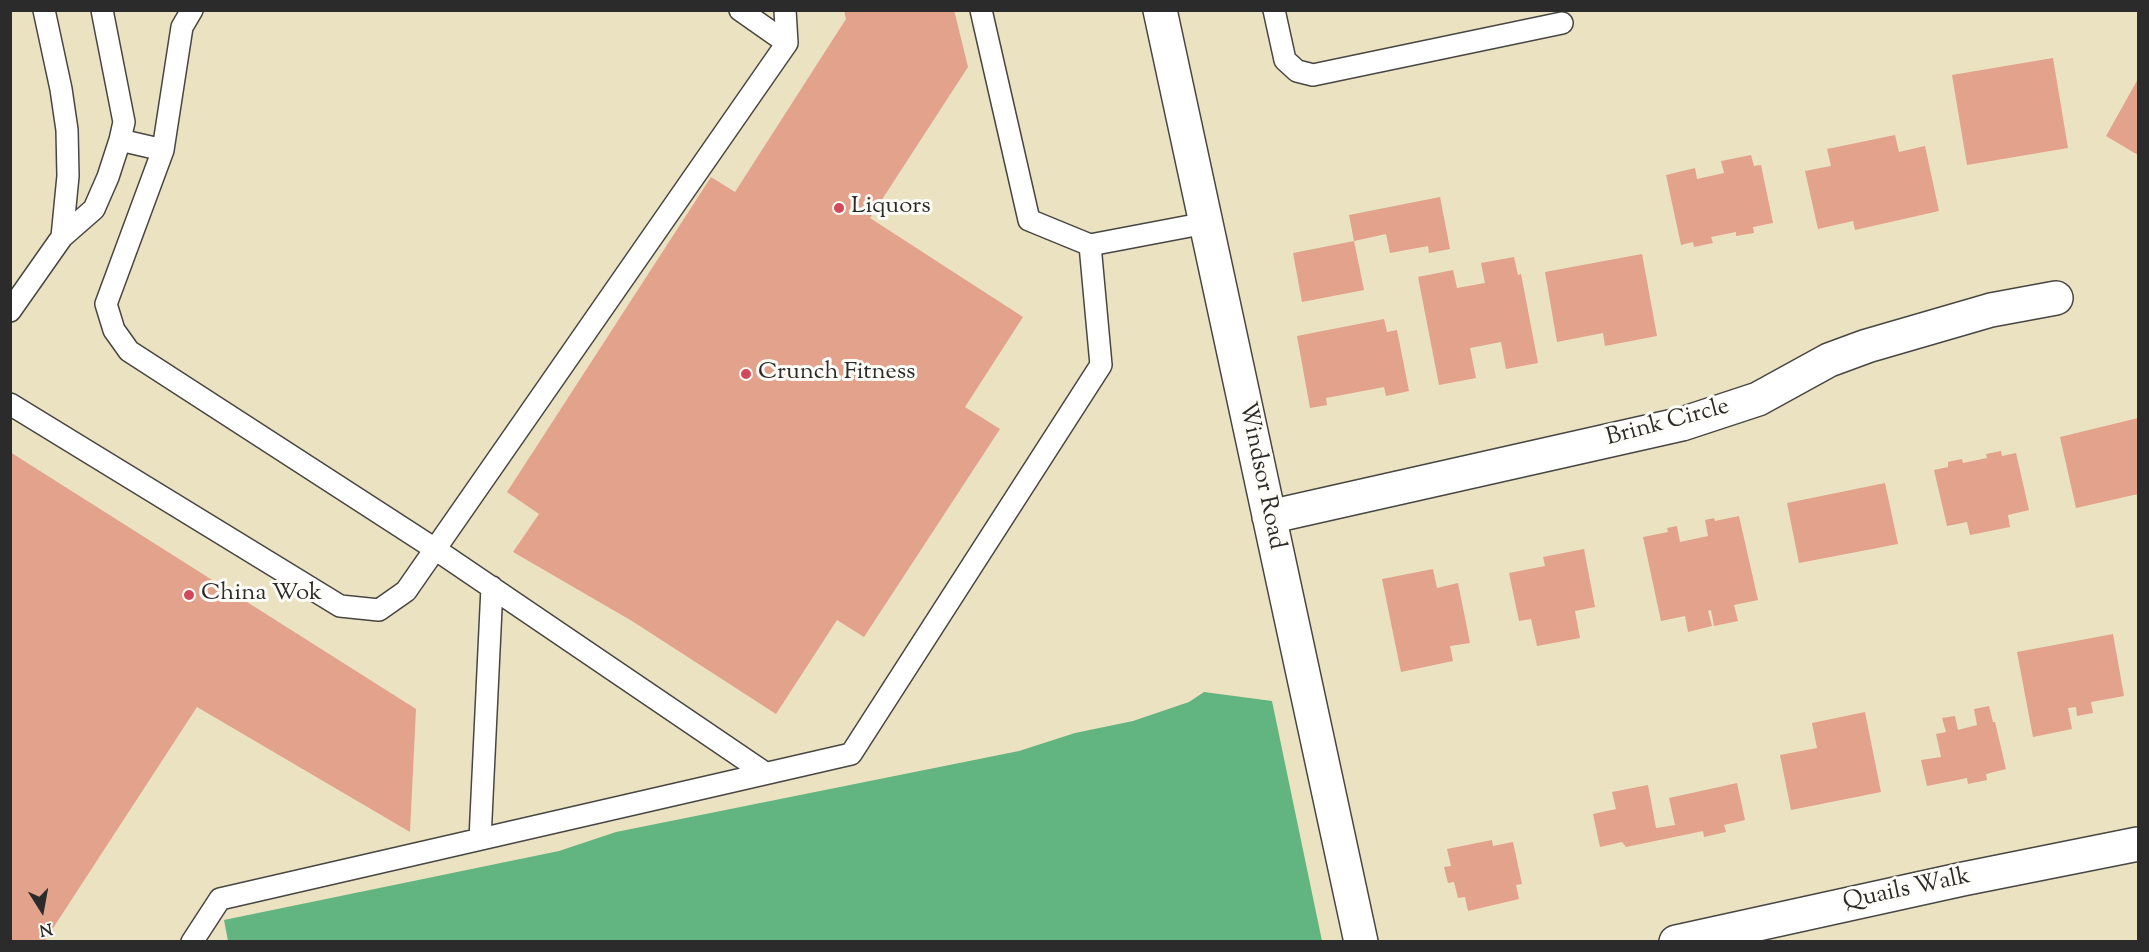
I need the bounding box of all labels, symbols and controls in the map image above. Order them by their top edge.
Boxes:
place label: Liquors [851,194,931,222]
marker: Liquors [832,201,846,215]
place label: Crunch Fitness [758,360,916,388]
marker: Crunch Fitness [739,367,753,381]
street label: Brink Circle [1603,394,1733,454]
street label: Windsor Road [1230,400,1290,552]
place label: China Wok [201,581,322,609]
marker: China Wok [182,588,196,602]
street label: Quails Walk [1841,863,1973,919]
north arrow [12,880,72,940]
text: N [37,916,54,941]

